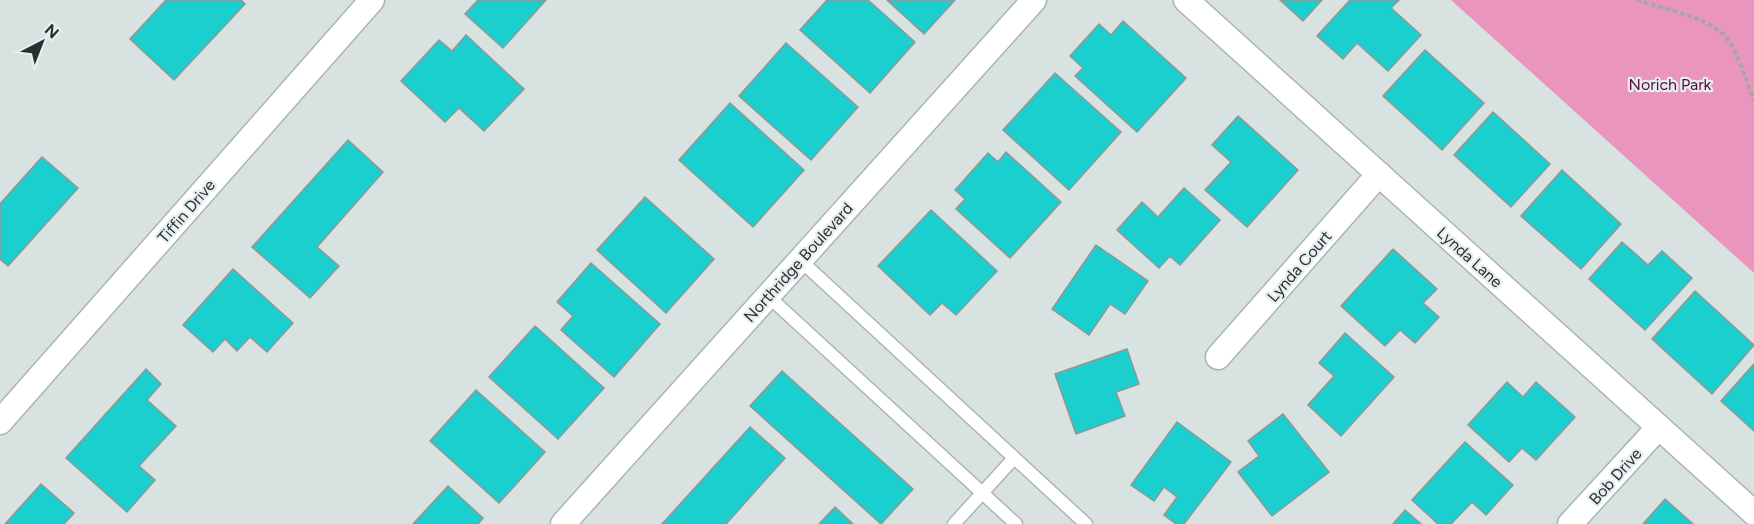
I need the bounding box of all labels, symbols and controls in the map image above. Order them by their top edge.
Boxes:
north arrow [12,12,72,72]
text: N [41,20,63,42]
park label: Norich Park [1629,75,1712,94]
street label: Tiffin Drive [154,175,219,247]
street label: Northridge Boulevard [740,199,857,326]
street label: Lynda Lane [1433,223,1506,292]
street label: Lynda Court [1263,227,1336,306]
street label: Bob Drive [1585,444,1646,508]

